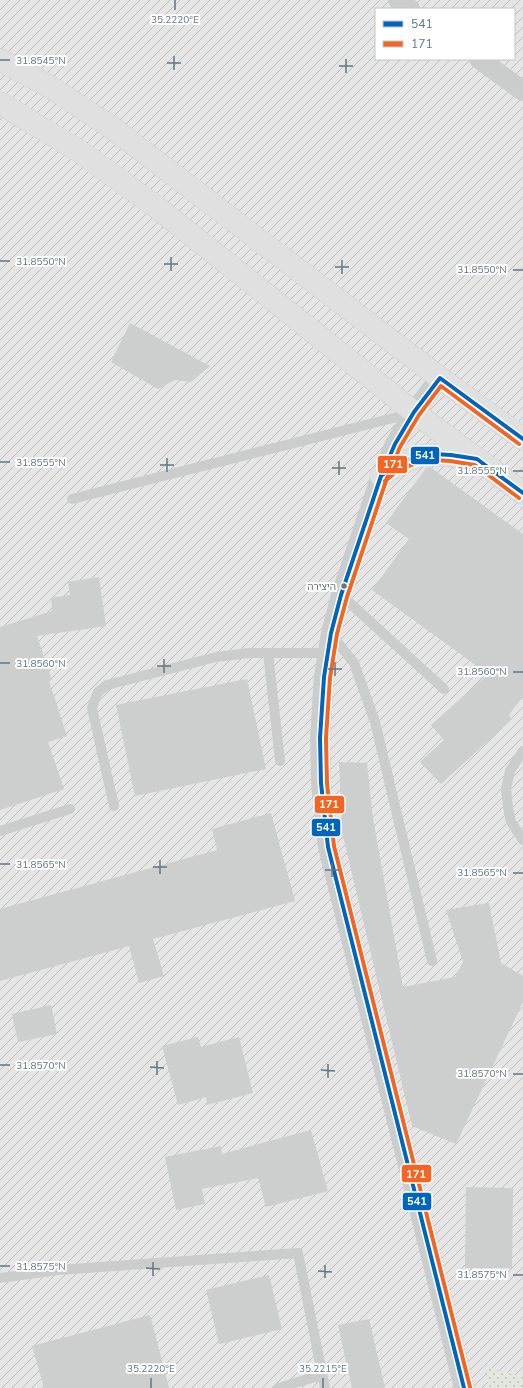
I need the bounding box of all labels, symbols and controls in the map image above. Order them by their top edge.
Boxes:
legend [375,8,515,60]
text: 35.2220°E [151,13,199,27]
text: 541 [411,16,433,32]
text: 171 [411,36,433,52]
text: 31.8545°N [16,54,66,68]
text: 31.8550°N [16,255,66,269]
text: 31.8550°N [457,263,507,277]
line badge: 541 [410,446,440,465]
text: 541 [415,448,435,463]
line badge: 171 [377,455,408,474]
text: 31.8555°N [16,456,66,470]
text: 171 [383,457,403,472]
text: 31.8555°N [457,464,507,478]
place label: היצירה [307,580,336,594]
marker: היצירה [339,581,349,591]
text: 31.8560°N [16,657,66,671]
text: 31.8560°N [457,665,507,679]
line badge: 171 [314,795,345,814]
text: 171 [319,797,339,812]
line badge: 541 [311,818,341,837]
text: 541 [316,820,336,835]
text: 31.8565°N [16,858,66,872]
text: 31.8565°N [457,866,507,880]
text: 31.8570°N [16,1059,66,1073]
text: 31.8570°N [457,1067,507,1081]
line badge: 171 [401,1164,432,1183]
text: 171 [406,1167,426,1182]
line badge: 541 [402,1192,432,1211]
text: 541 [407,1194,427,1209]
text: 31.8575°N [16,1260,66,1274]
text: 31.8575°N [457,1268,507,1282]
text: 35.2220°E [127,1362,175,1376]
text: 35.2215°E [299,1362,347,1376]

